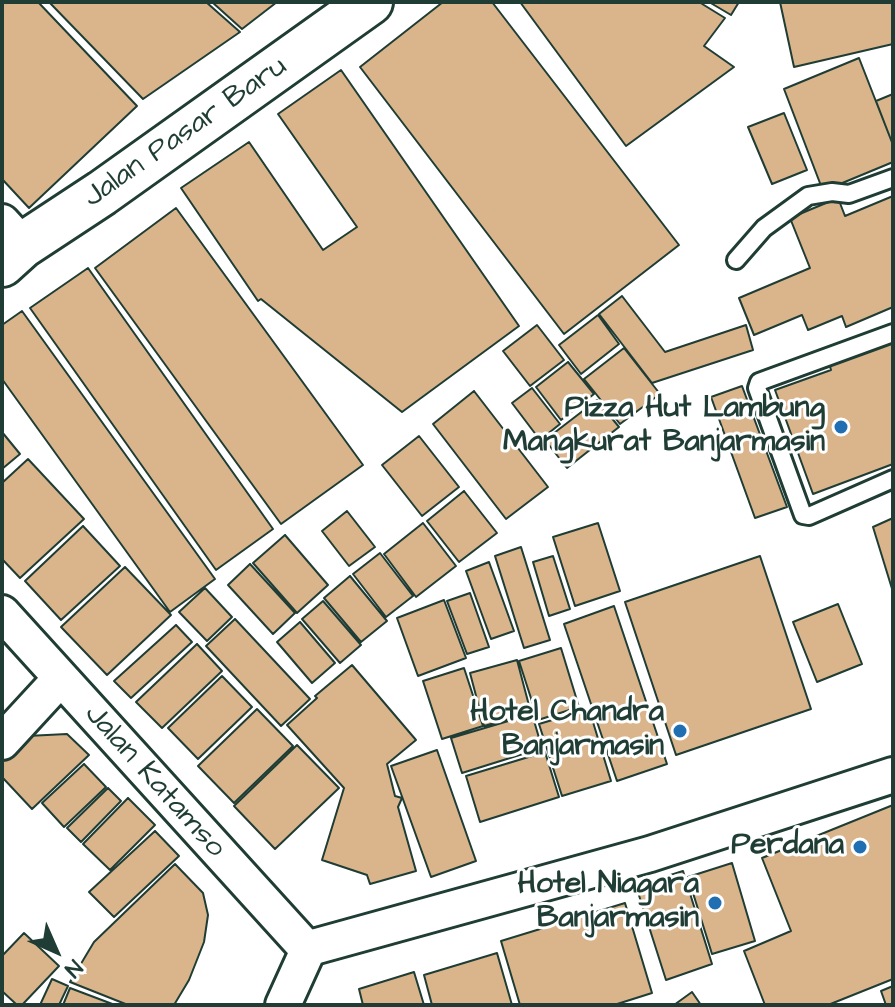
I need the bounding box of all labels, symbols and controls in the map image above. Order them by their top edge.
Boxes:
street label: Jalan Pasar Baru [77,49,295,217]
place label: Pizza Hut Lambung Mangkurat Banjarmasin [503,392,825,462]
marker: Pizza Hut Lambung Mangkurat Banjarmasin [832,418,850,436]
place label: Hotel Chandra Banjarmasin [470,696,664,766]
street label: Jalan Katamso [76,698,232,866]
marker: Hotel Chandra Banjarmasin [671,722,689,740]
place label: Perdana [731,829,844,865]
marker: Perdana [851,838,869,856]
place label: Hotel Niagara Banjarmasin [518,868,699,938]
marker: Hotel Niagara Banjarmasin [706,894,724,912]
north arrow [16,911,96,991]
text: N [57,952,89,984]

